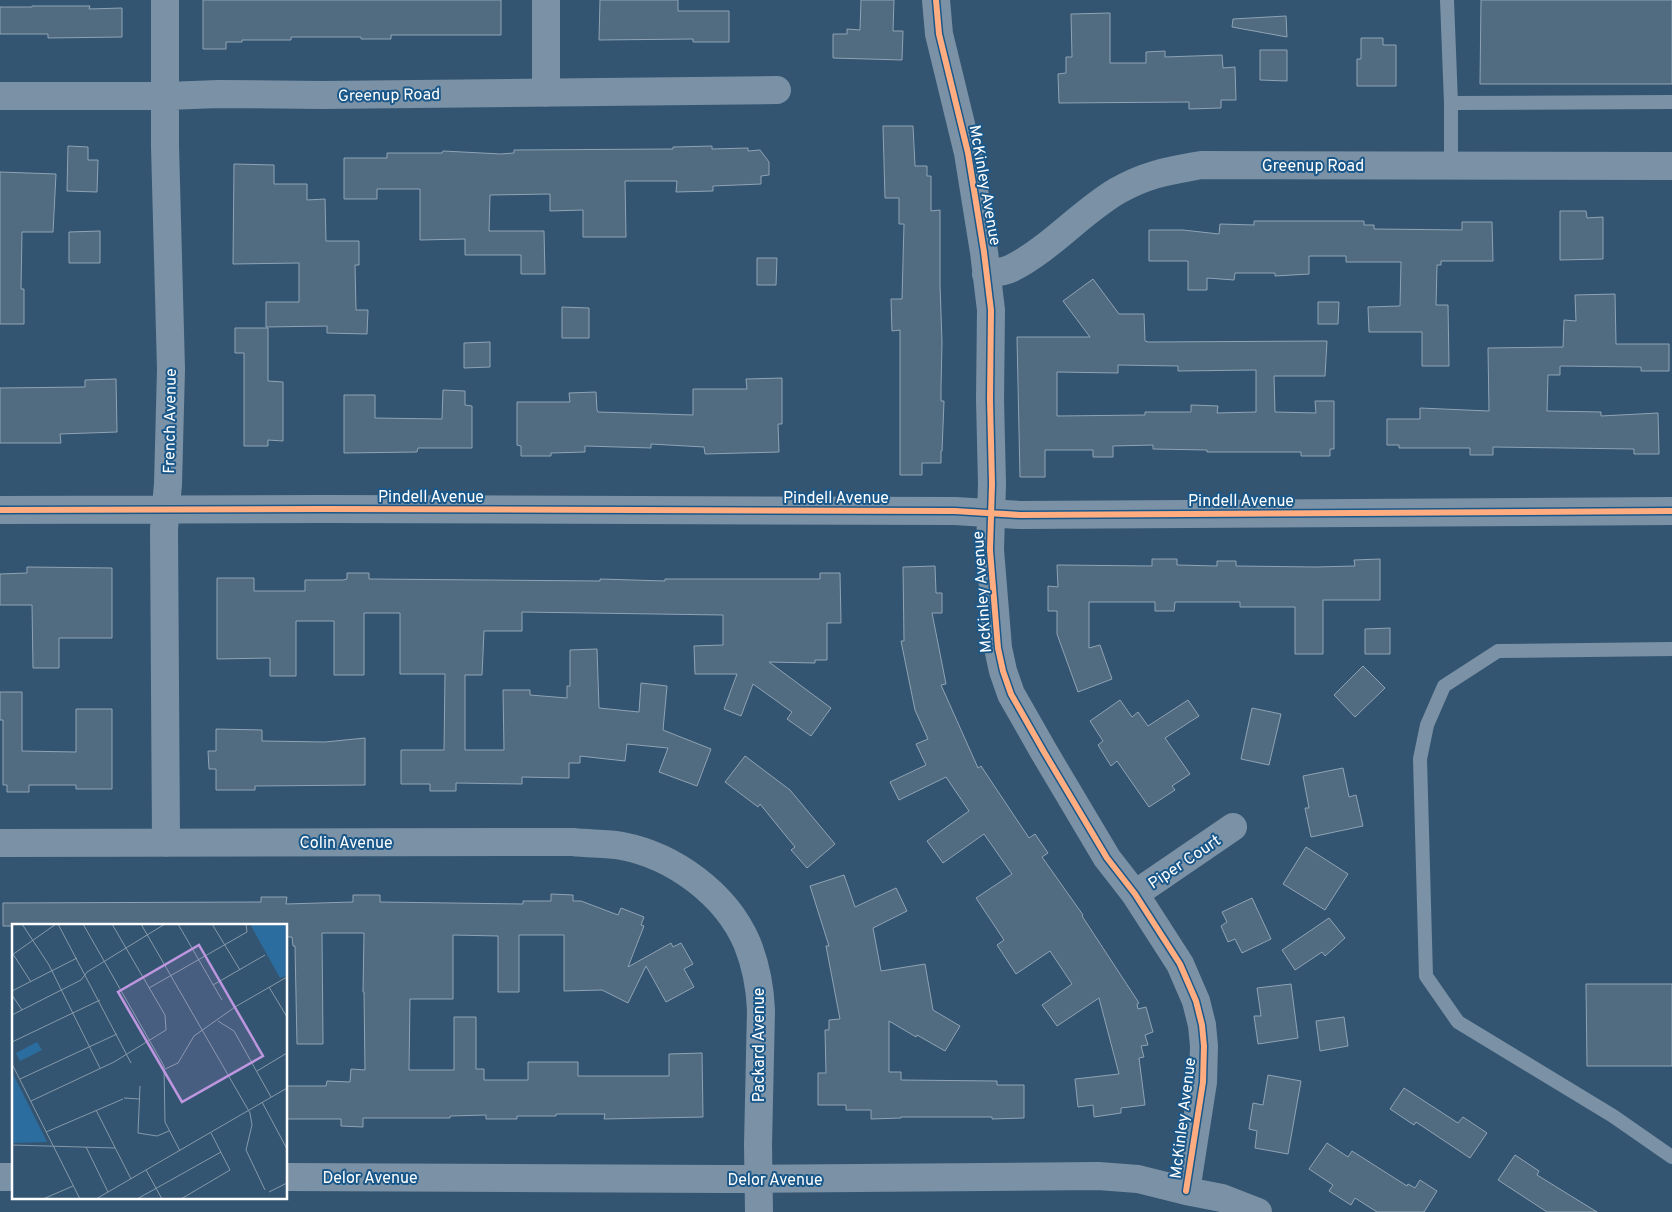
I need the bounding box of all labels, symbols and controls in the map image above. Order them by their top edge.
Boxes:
street label: Greenup Road [338,85,440,107]
street label: McKinley Avenue [964,123,1004,247]
street label: Greenup Road [1262,157,1364,177]
street label: French Avenue [160,368,182,474]
street label: Pindell Avenue [378,488,484,508]
street label: Pindell Avenue [783,489,889,509]
street label: Pindell Avenue [1188,492,1294,512]
street label: McKinley Avenue [969,530,997,653]
street label: Piper Court [1145,831,1225,894]
street label: Colin Avenue [299,834,393,854]
inset map [12,924,288,1200]
street label: Packard Avenue [750,988,770,1102]
street label: McKinley Avenue [1167,1056,1201,1180]
street label: Delor Avenue [322,1169,418,1189]
street label: Delor Avenue [727,1171,823,1191]

